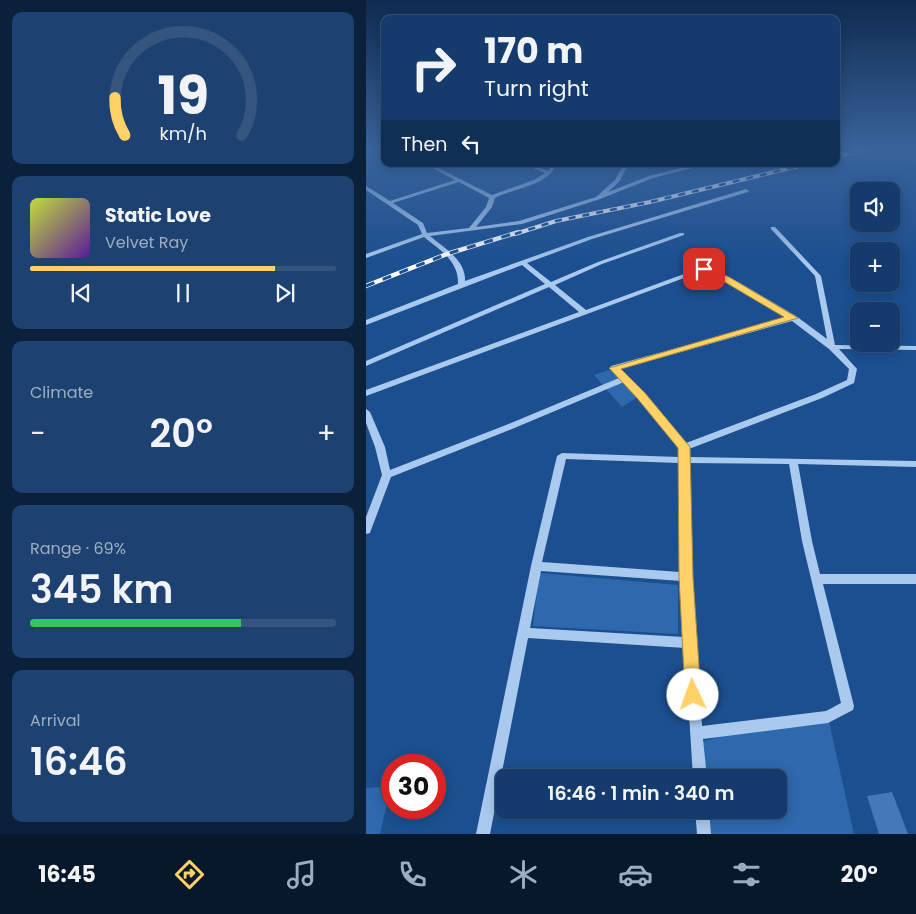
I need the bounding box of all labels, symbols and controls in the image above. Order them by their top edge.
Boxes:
text: 170 m [484,26,583,75]
icon: right [401,35,466,100]
text: 19 [157,59,209,132]
text: Turn right [484,73,589,104]
text: km/h [159,121,207,146]
icon: left [457,130,485,158]
text: Then [401,131,447,158]
map controls [850,182,900,352]
button: sound [850,182,900,232]
text: Static Love [105,202,211,229]
text: Velvet Ray [105,231,188,254]
button: + [850,242,900,292]
pin [683,248,725,290]
icon: arrive [690,255,718,283]
icon: previous [67,279,95,307]
icon: pause [169,279,197,307]
icon: next [271,279,299,307]
button: − [850,302,900,352]
text: Climate [30,381,93,404]
text: 20° [150,407,213,460]
text: − [30,414,45,453]
text: + [317,414,336,453]
text: Range · 69% [30,537,126,560]
text: 345 km [30,563,173,616]
position arrow [666,668,718,720]
text: Arrival [30,709,80,732]
text: 16:46 [30,735,128,788]
speed limit sign: 30 [381,754,446,819]
text: 16:46 · 1 min · 340 m [548,780,734,807]
icon: directions [172,857,207,892]
icon: music [284,857,319,892]
icon: phone [395,857,430,892]
icon: climate [506,857,541,892]
icon: car [618,857,653,892]
icon: filters [729,857,764,892]
text: 16:45 [38,859,96,890]
text: 20° [841,859,878,890]

